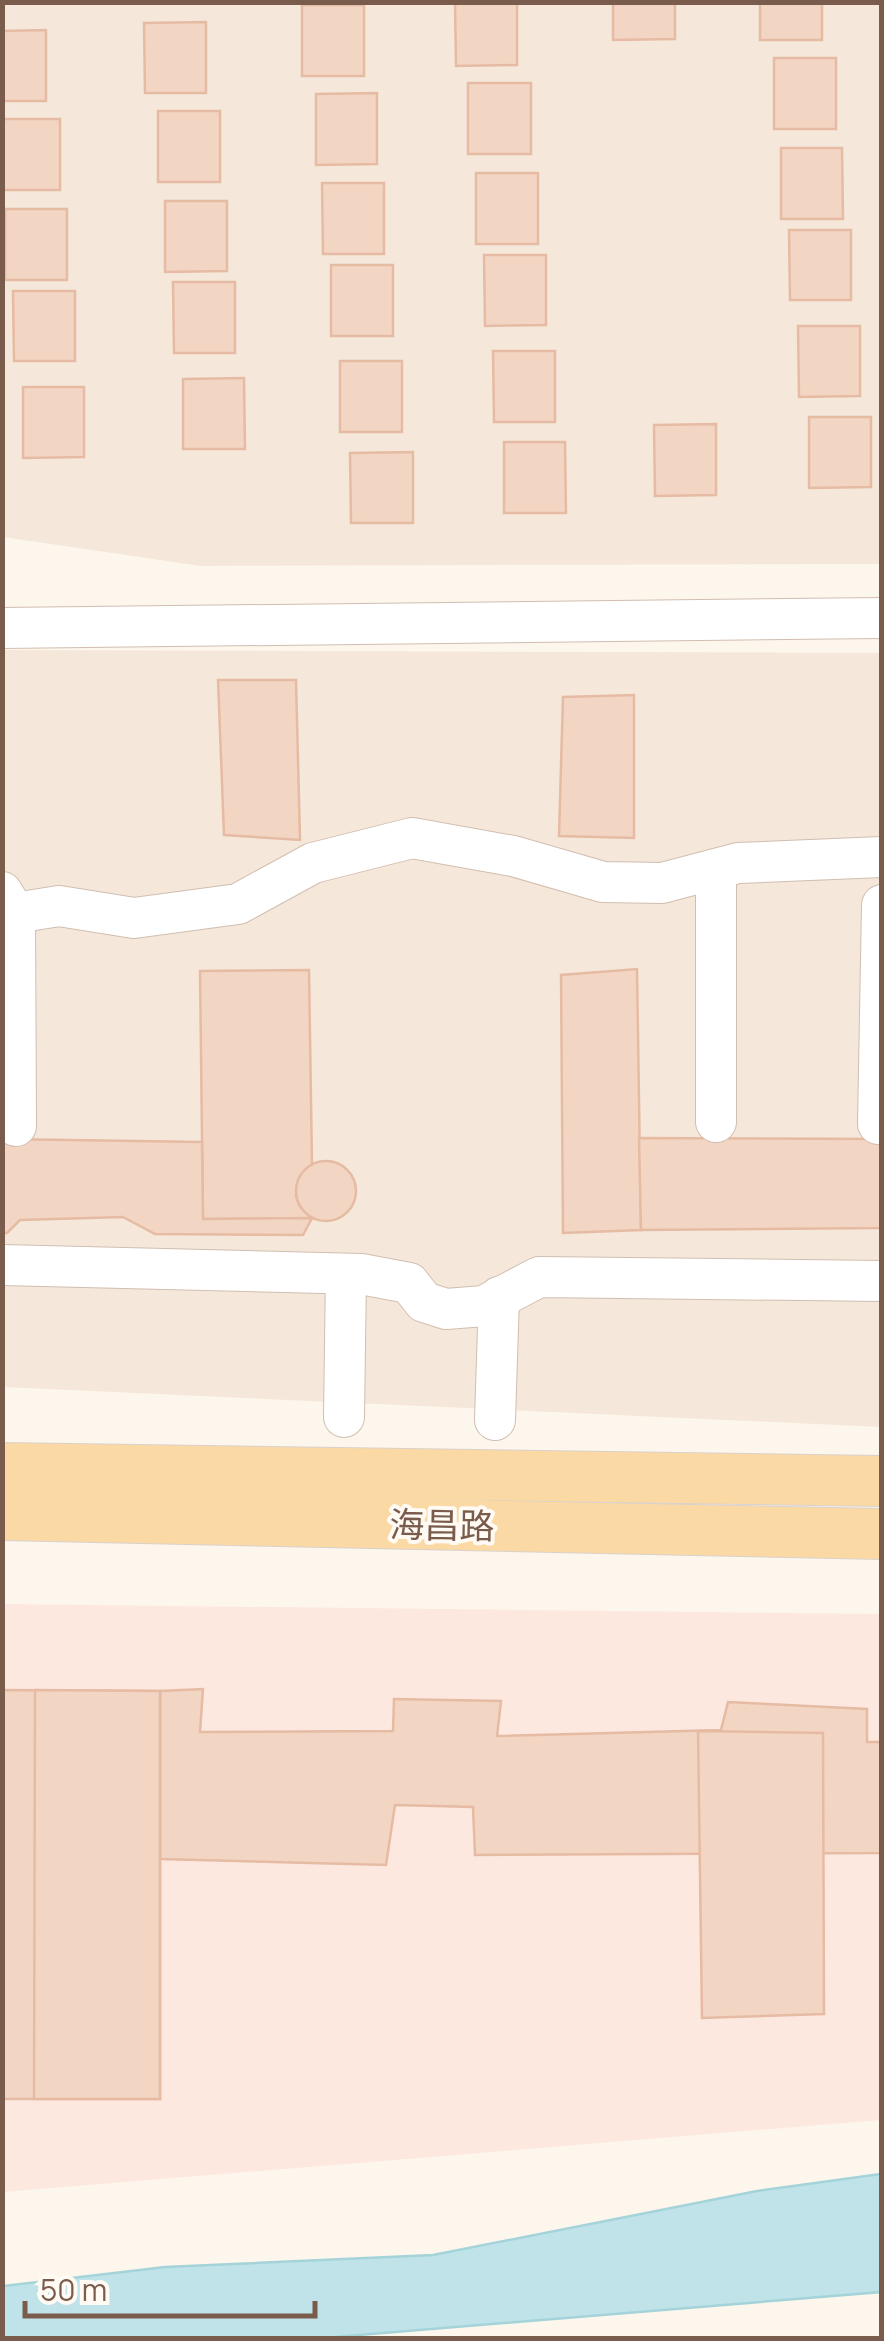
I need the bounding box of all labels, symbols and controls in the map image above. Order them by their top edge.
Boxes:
street label: 海昌路 [389,1500,495,1550]
scale bar [25,2256,315,2318]
text: 50 m [40,2269,107,2310]

